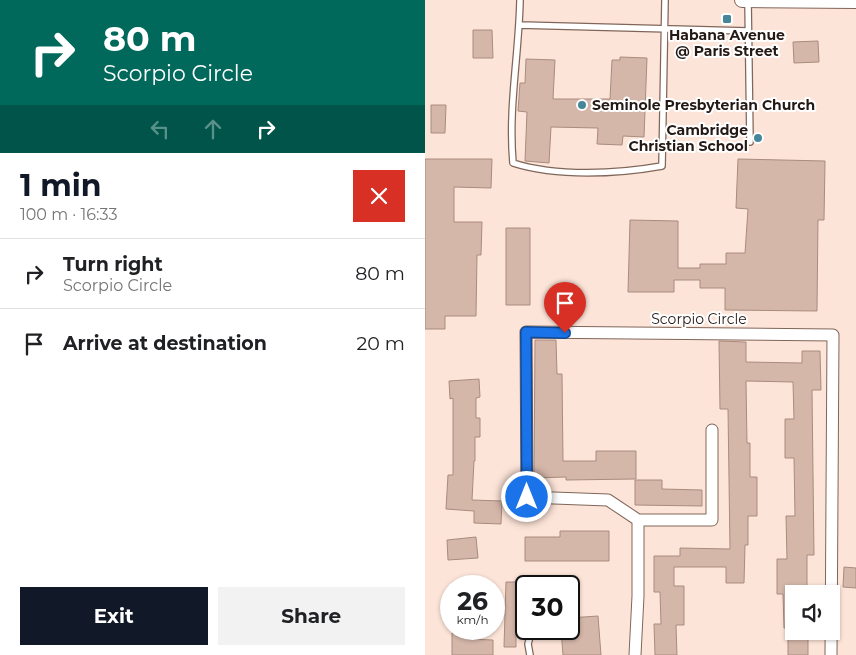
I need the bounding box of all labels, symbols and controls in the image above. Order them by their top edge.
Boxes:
marker: Habana Avenue @ Paris Street [721,13,733,25]
text: 80 m [103,17,197,60]
icon: right [20,20,85,85]
place label: Habana Avenue @ Paris Street [669,26,785,60]
text: Scorpio Circle [103,60,253,87]
place label: Seminole Presbyterian Church [592,96,815,114]
marker: Seminole Presbyterian Church [576,99,588,111]
icon: left [146,115,174,143]
icon: ahead [199,115,227,143]
icon: right [252,115,280,143]
place label: Cambridge Christian School [629,121,748,155]
marker: Cambridge Christian School [752,132,764,144]
text: 1 min [20,167,101,204]
button: close [353,170,405,222]
text: 100 m · 16:33 [20,205,117,224]
text: Turn right [63,253,163,276]
icon: right [20,260,48,288]
text: 80 m [355,262,405,285]
text: Scorpio Circle [63,276,172,295]
pin [544,282,586,333]
icon: arrive [551,289,579,317]
street label: Scorpio Circle [651,310,747,328]
icon: arrive [20,330,48,358]
text: Arrive at destination [63,332,267,355]
text: 20 m [357,332,405,355]
position arrow [500,470,552,522]
speed limit sign: 30 [515,575,580,640]
map controls [785,585,840,640]
button: sound [785,585,840,640]
text: 26 [457,586,488,616]
button: Exit [20,587,208,645]
button: Share [218,587,405,645]
text: km/h [456,612,489,627]

